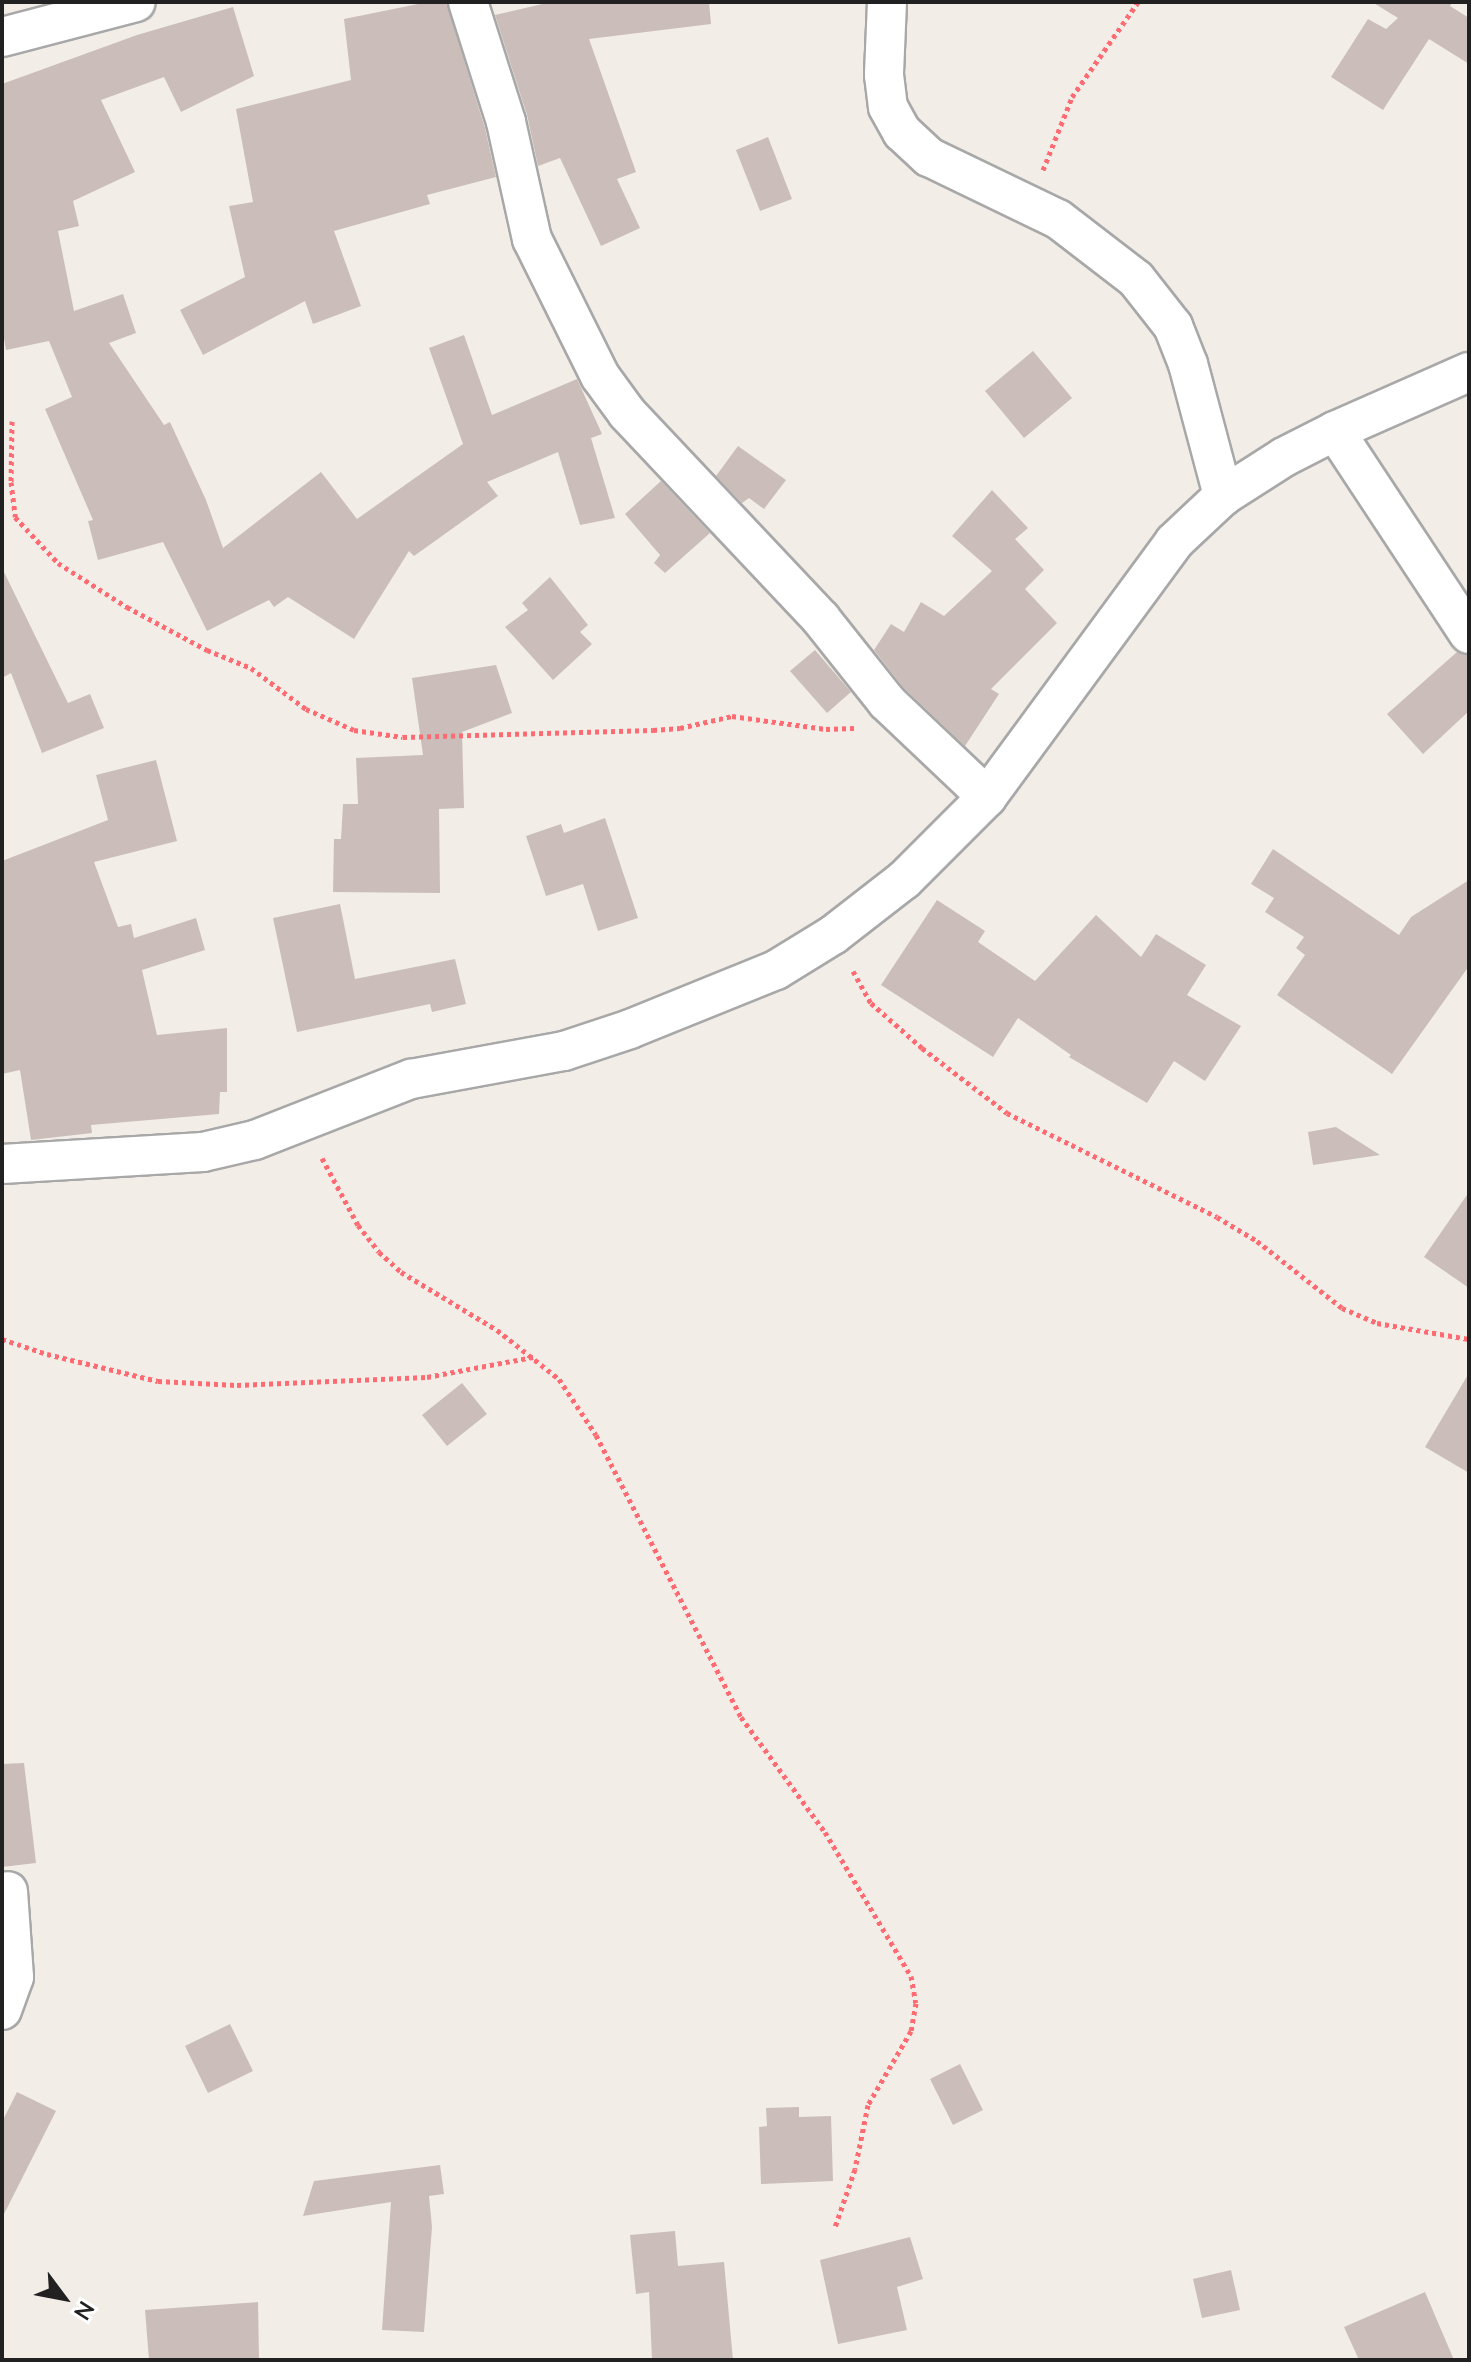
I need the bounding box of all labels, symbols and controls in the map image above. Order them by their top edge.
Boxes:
north arrow [24,2258,104,2338]
text: N [69,2297,101,2325]

